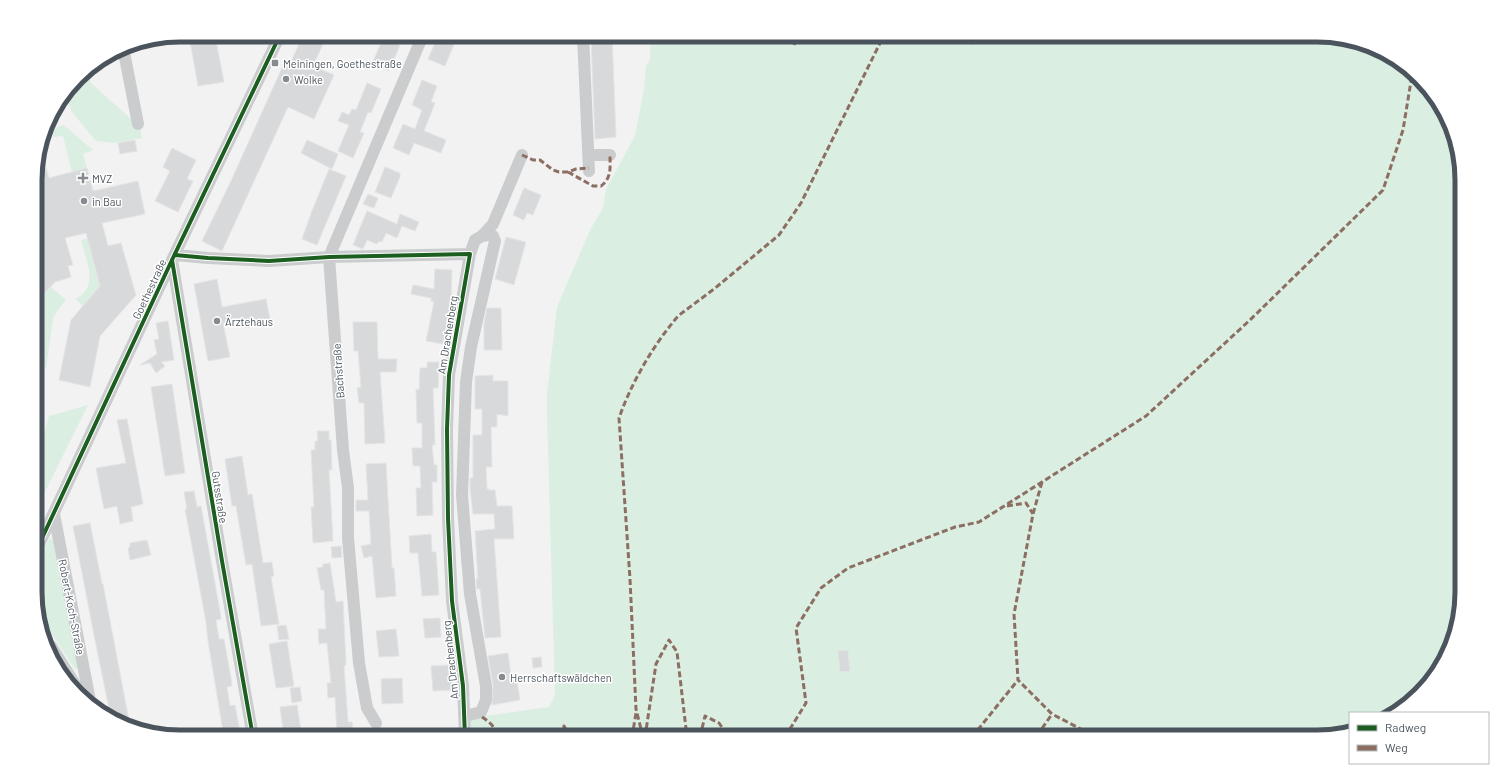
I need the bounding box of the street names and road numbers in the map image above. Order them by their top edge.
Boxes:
street label: Goethestraße [129,257,169,321]
street label: Am Drachenberg [434,295,460,375]
street label: Bachstraße [330,343,346,399]
street label: Gutsstraße [209,470,231,524]
street label: Robert-Koch-Straße [56,558,88,656]
street label: Am Drachenberg [439,620,461,700]

